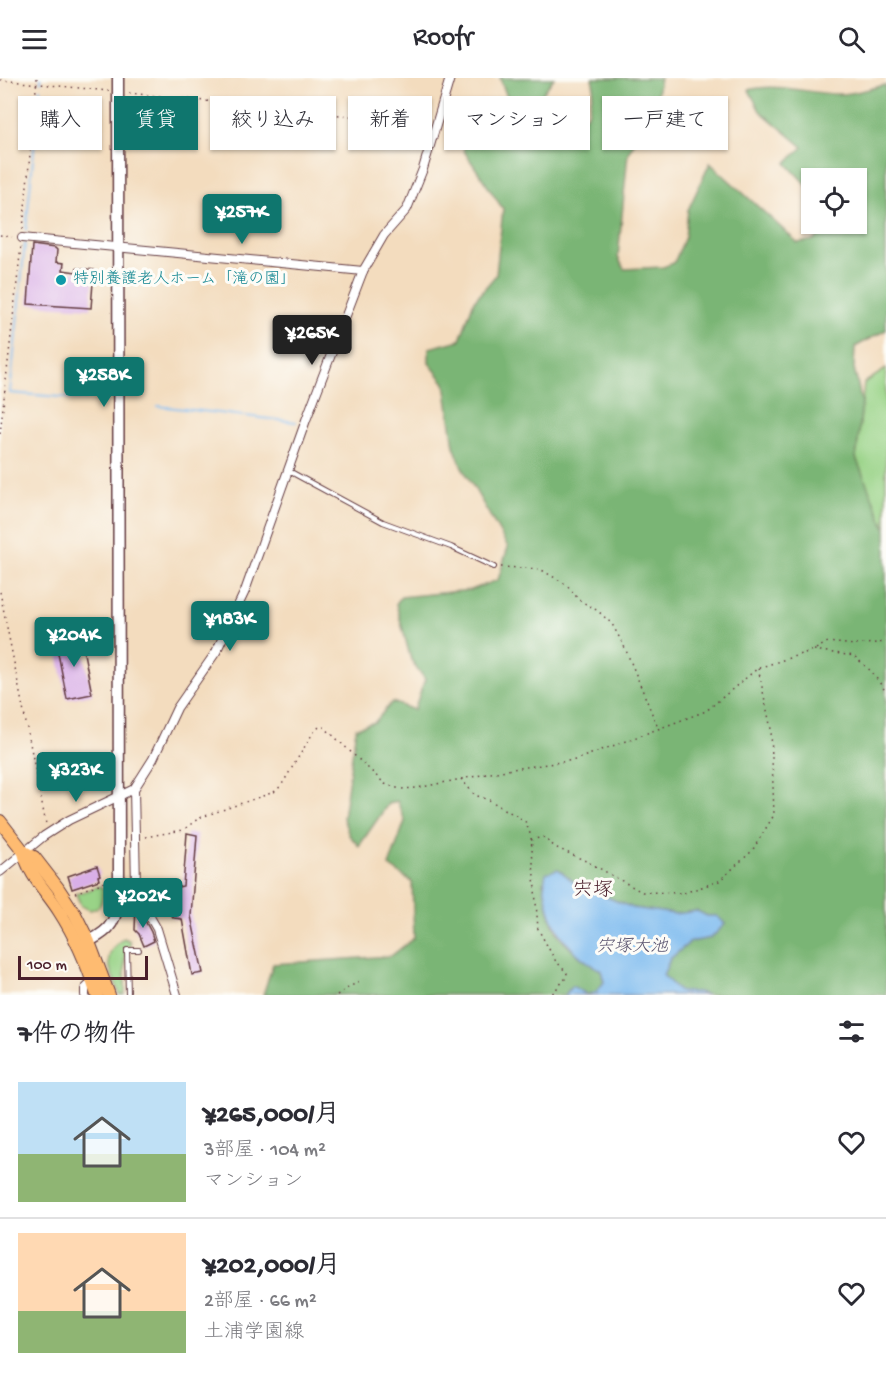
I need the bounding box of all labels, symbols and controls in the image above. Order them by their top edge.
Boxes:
icon: menu [18,23,51,56]
text: Roofr [413,23,473,55]
icon: search [835,23,868,56]
chip: 購入 [18,96,102,150]
chip: 賃貸 [114,96,198,150]
chip: 絞り込み [210,96,336,150]
chip: 新着 [348,96,432,150]
chip: マンション [444,96,590,150]
chip: 一戸建て [602,96,728,150]
map controls [801,168,867,234]
button: locate [801,168,867,234]
pin: ¥257K [200,194,284,245]
text: ¥257K [216,202,268,225]
place label: 特別養護老人ホーム「滝の園」 [73,269,296,290]
marker: 特別養護老人ホーム「滝の園」 [54,273,68,287]
pin: ¥265K [270,315,354,366]
text: ¥265K [287,323,337,346]
pin: ¥258K [62,357,146,408]
text: ¥258K [78,365,130,388]
pin: ¥183K [188,601,272,652]
text: ¥183K [205,609,255,632]
pin: ¥204K [32,617,116,668]
text: ¥204K [49,625,99,648]
pin: ¥323K [34,752,118,803]
text: ¥323K [51,760,101,783]
pin: ¥202K [101,878,185,929]
district label: 宍塚 [573,879,613,903]
text: ¥202K [117,886,169,909]
water label: 宍塚大池 [596,936,669,958]
scale bar [18,953,148,980]
text: 100 m [27,957,67,976]
icon: filters [835,1015,868,1048]
text: 7件の物件 [18,1021,136,1052]
text: ¥265,000/月 [204,1101,340,1132]
icon: home [66,1106,138,1178]
icon: heart [835,1126,868,1159]
text: 3部屋 · 104 m² [204,1140,326,1163]
text: マンション [204,1171,303,1194]
text: ¥202,000/月 [204,1252,341,1283]
icon: home [66,1257,138,1329]
icon: heart [835,1277,868,1310]
text: 2部屋 · 66 m² [204,1291,317,1314]
text: 土浦学園線 [204,1322,304,1345]

